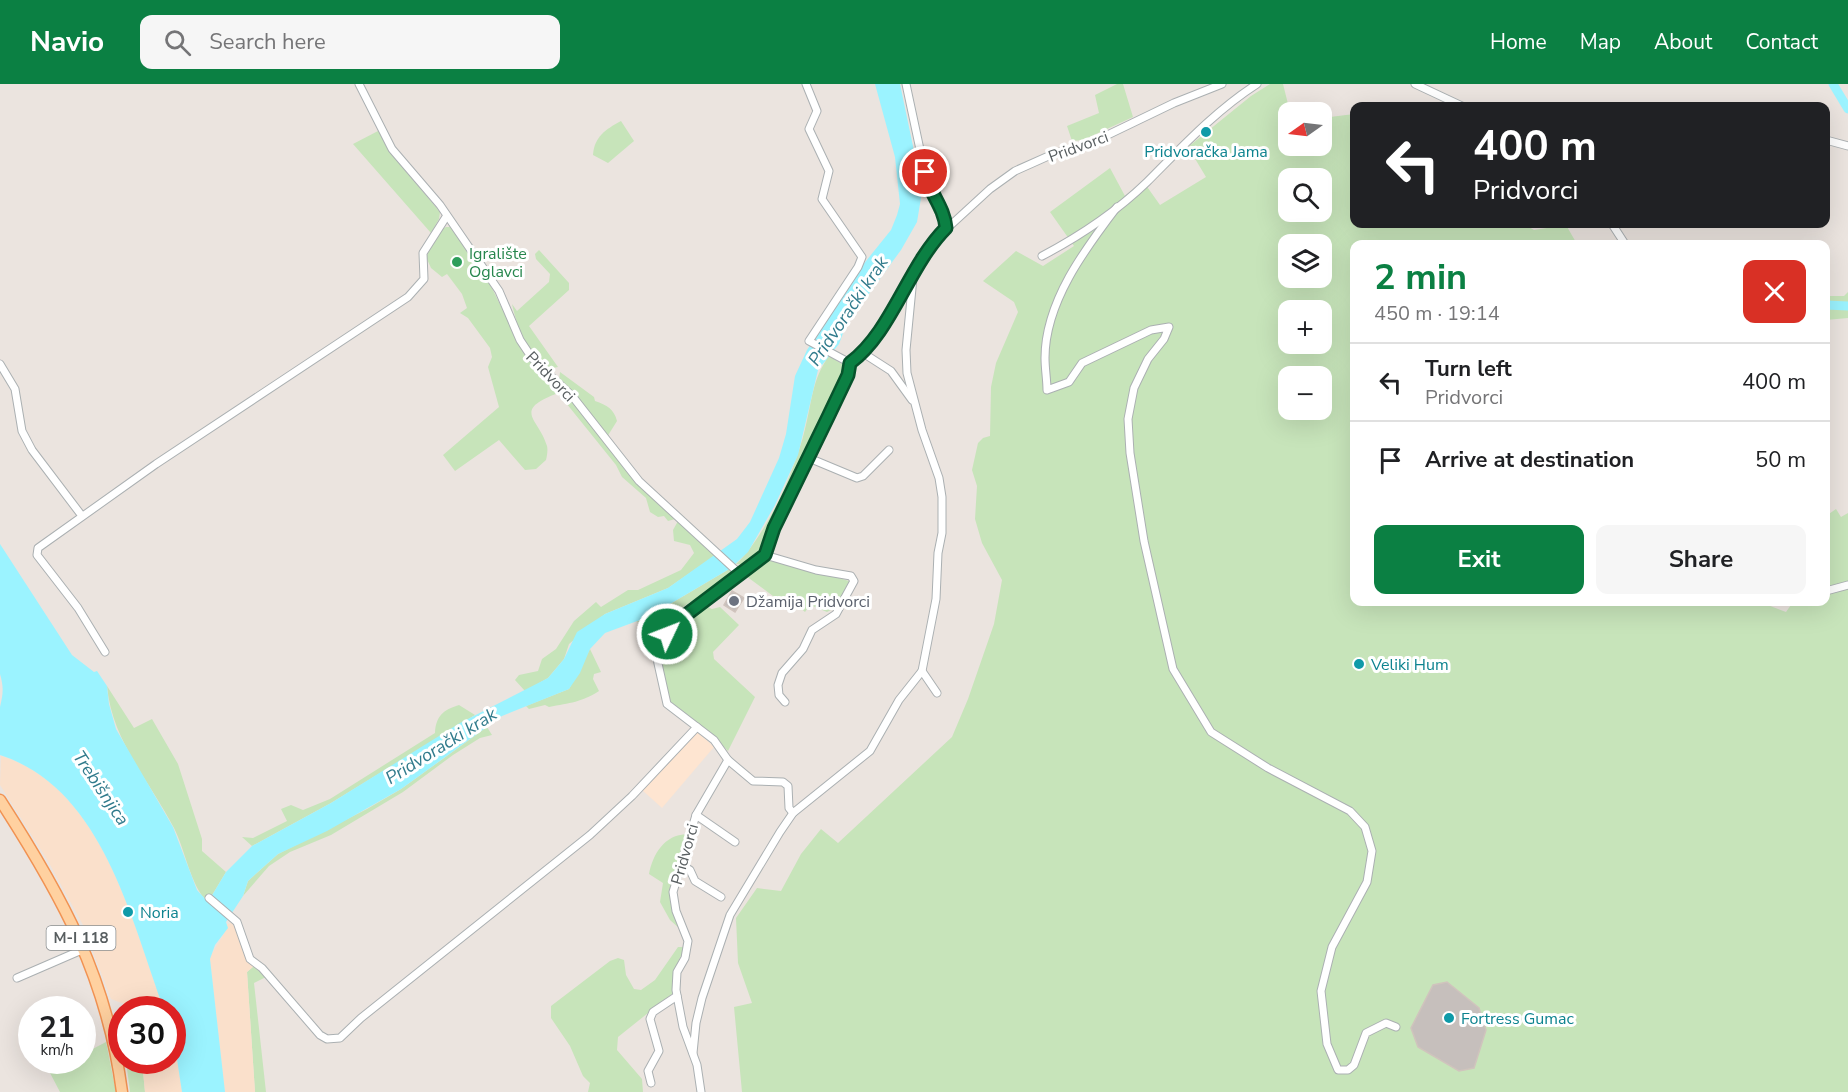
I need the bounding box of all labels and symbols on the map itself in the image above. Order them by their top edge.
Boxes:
north arrow [1278,102,1332,156]
marker: Pridvoračka Jama [1199,125,1213,139]
street label: Pridvorci [1045,126,1111,168]
place label: Pridvoračka Jama [1144,141,1268,163]
pin [899,146,950,197]
place label: Igralište Oglavci [469,243,527,283]
water label: Pridvorački krak [802,251,894,371]
marker: Igralište Oglavci [450,255,464,269]
street label: Pridvorci [521,347,580,407]
place label: Džamija Pridvorci [746,591,870,613]
marker: Džamija Pridvorci [727,594,741,608]
position arrow [635,602,699,666]
place label: Veliki Hum [1370,654,1449,676]
marker: Veliki Hum [1352,657,1366,671]
water label: Pridvorački krak [381,702,502,790]
water label: Trebišnjica [67,746,135,830]
street label: Pridvorci [666,821,704,887]
place label: Noria [140,902,179,924]
marker: Noria [121,905,135,919]
road number: M-I 118 [46,926,116,950]
speed limit sign: 30 [108,996,186,1074]
place label: Fortress Gumac [1461,1008,1575,1030]
marker: Fortress Gumac [1442,1011,1456,1025]

